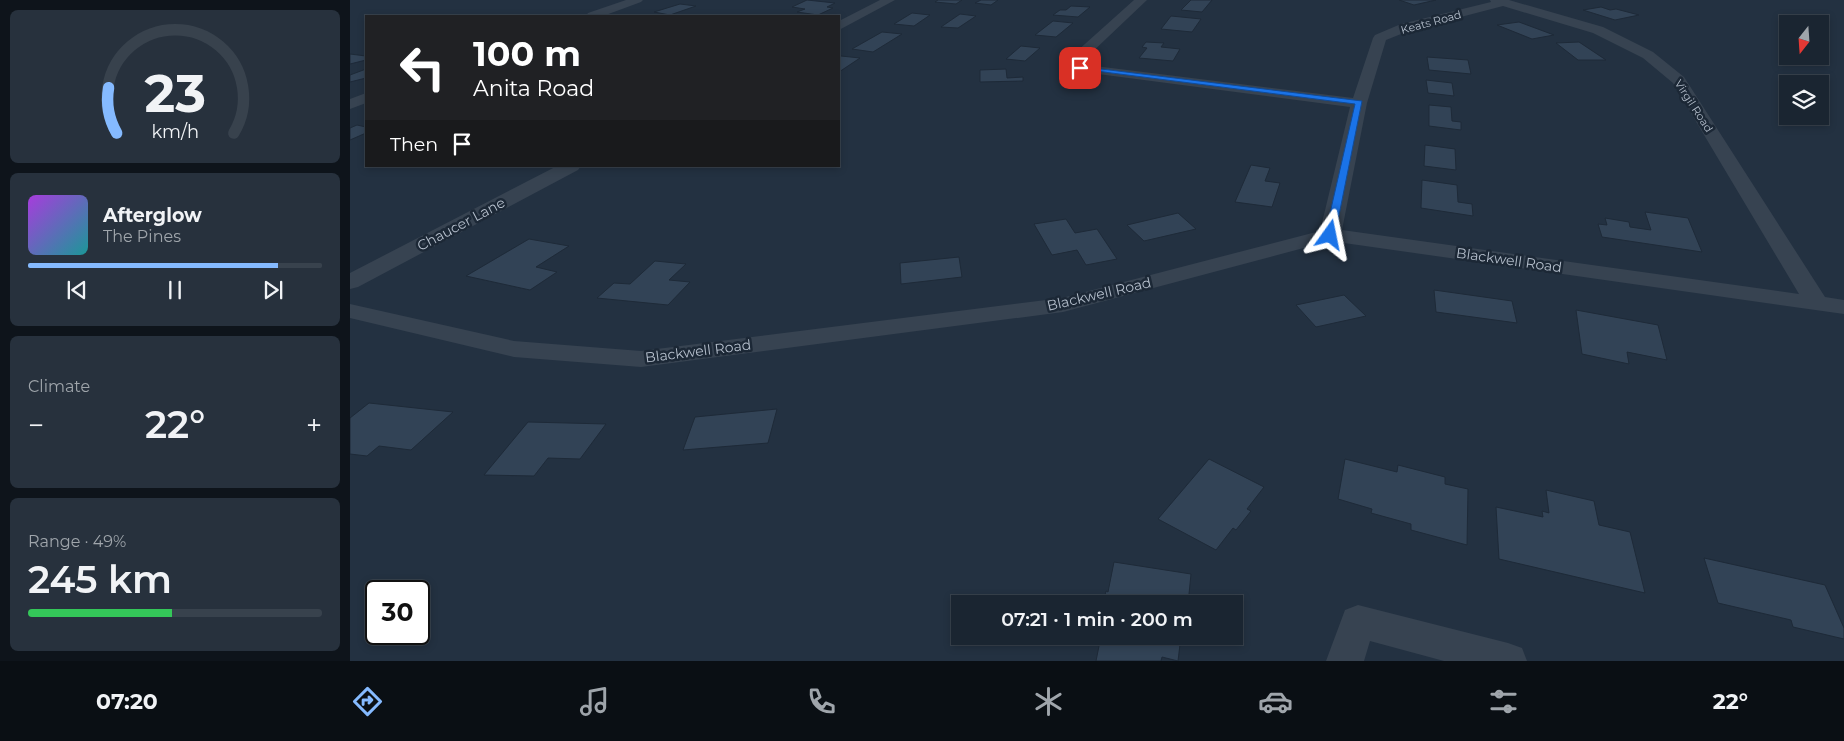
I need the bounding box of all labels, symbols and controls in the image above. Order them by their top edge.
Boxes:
street label: Keats Road [1399,7,1463,37]
north arrow [1779,15,1829,65]
map controls [1779,15,1829,125]
text: 100 m [473,32,581,75]
icon: left [390,35,455,100]
pin [1059,47,1101,89]
icon: arrive [1066,54,1094,82]
text: 23 [144,62,206,125]
text: Anita Road [473,75,594,102]
button: layers [1779,75,1829,125]
street label: Virgil Road [1672,77,1716,135]
text: km/h [151,121,199,142]
icon: arrive [448,130,476,158]
text: Then [390,133,438,156]
street label: Chaucer Lane [414,193,508,255]
text: Afterglow [103,204,202,227]
position arrow [1303,208,1355,260]
text: The Pines [103,227,181,246]
street label: Blackwell Road [1455,244,1563,276]
street label: Blackwell Road [1045,273,1153,315]
icon: previous [63,276,91,304]
icon: pause [161,276,189,304]
icon: next [259,276,287,304]
street label: Blackwell Road [644,336,752,366]
text: Climate [28,377,90,396]
text: 22° [145,401,205,448]
text: − [28,408,44,442]
text: + [306,408,322,442]
text: Range · 49% [28,532,126,551]
text: 245 km [28,556,172,603]
speed limit sign: 30 [365,580,430,645]
text: 07:21 · 1 min · 200 m [1001,608,1193,631]
icon: directions [350,684,385,719]
icon: music [577,684,612,719]
icon: phone [804,684,839,719]
icon: climate [1031,684,1066,719]
icon: car [1258,684,1293,719]
icon: filters [1486,684,1521,719]
text: 07:20 [96,688,158,715]
text: 22° [1713,688,1748,715]

